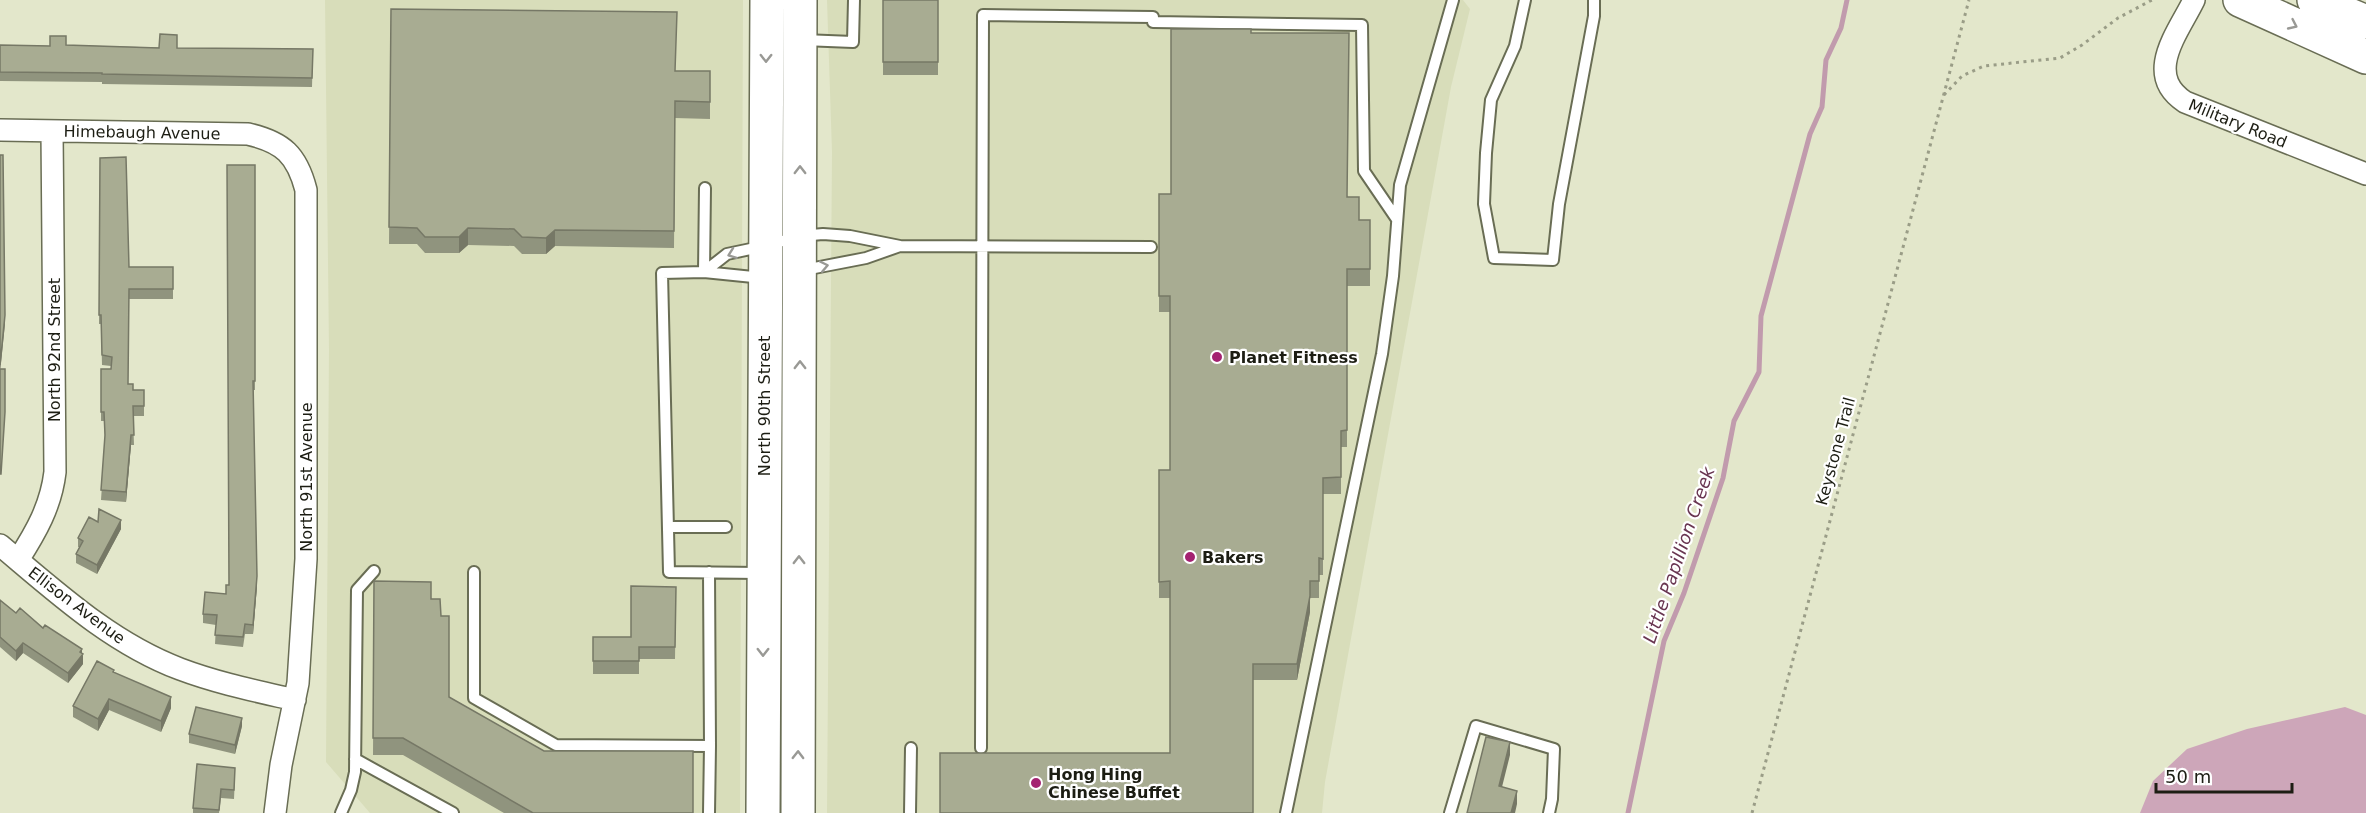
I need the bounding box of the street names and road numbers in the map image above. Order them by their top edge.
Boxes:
street label: Military Road [2186,95,2290,152]
street label: Himebaugh Avenue [63,122,221,143]
street label: North 92nd Street [45,278,64,422]
street label: North 90th Street [755,336,774,476]
street label: Keystone Trail [1812,395,1859,507]
street label: North 91st Avenue [297,402,316,552]
street label: Ellison Avenue [25,563,129,648]

